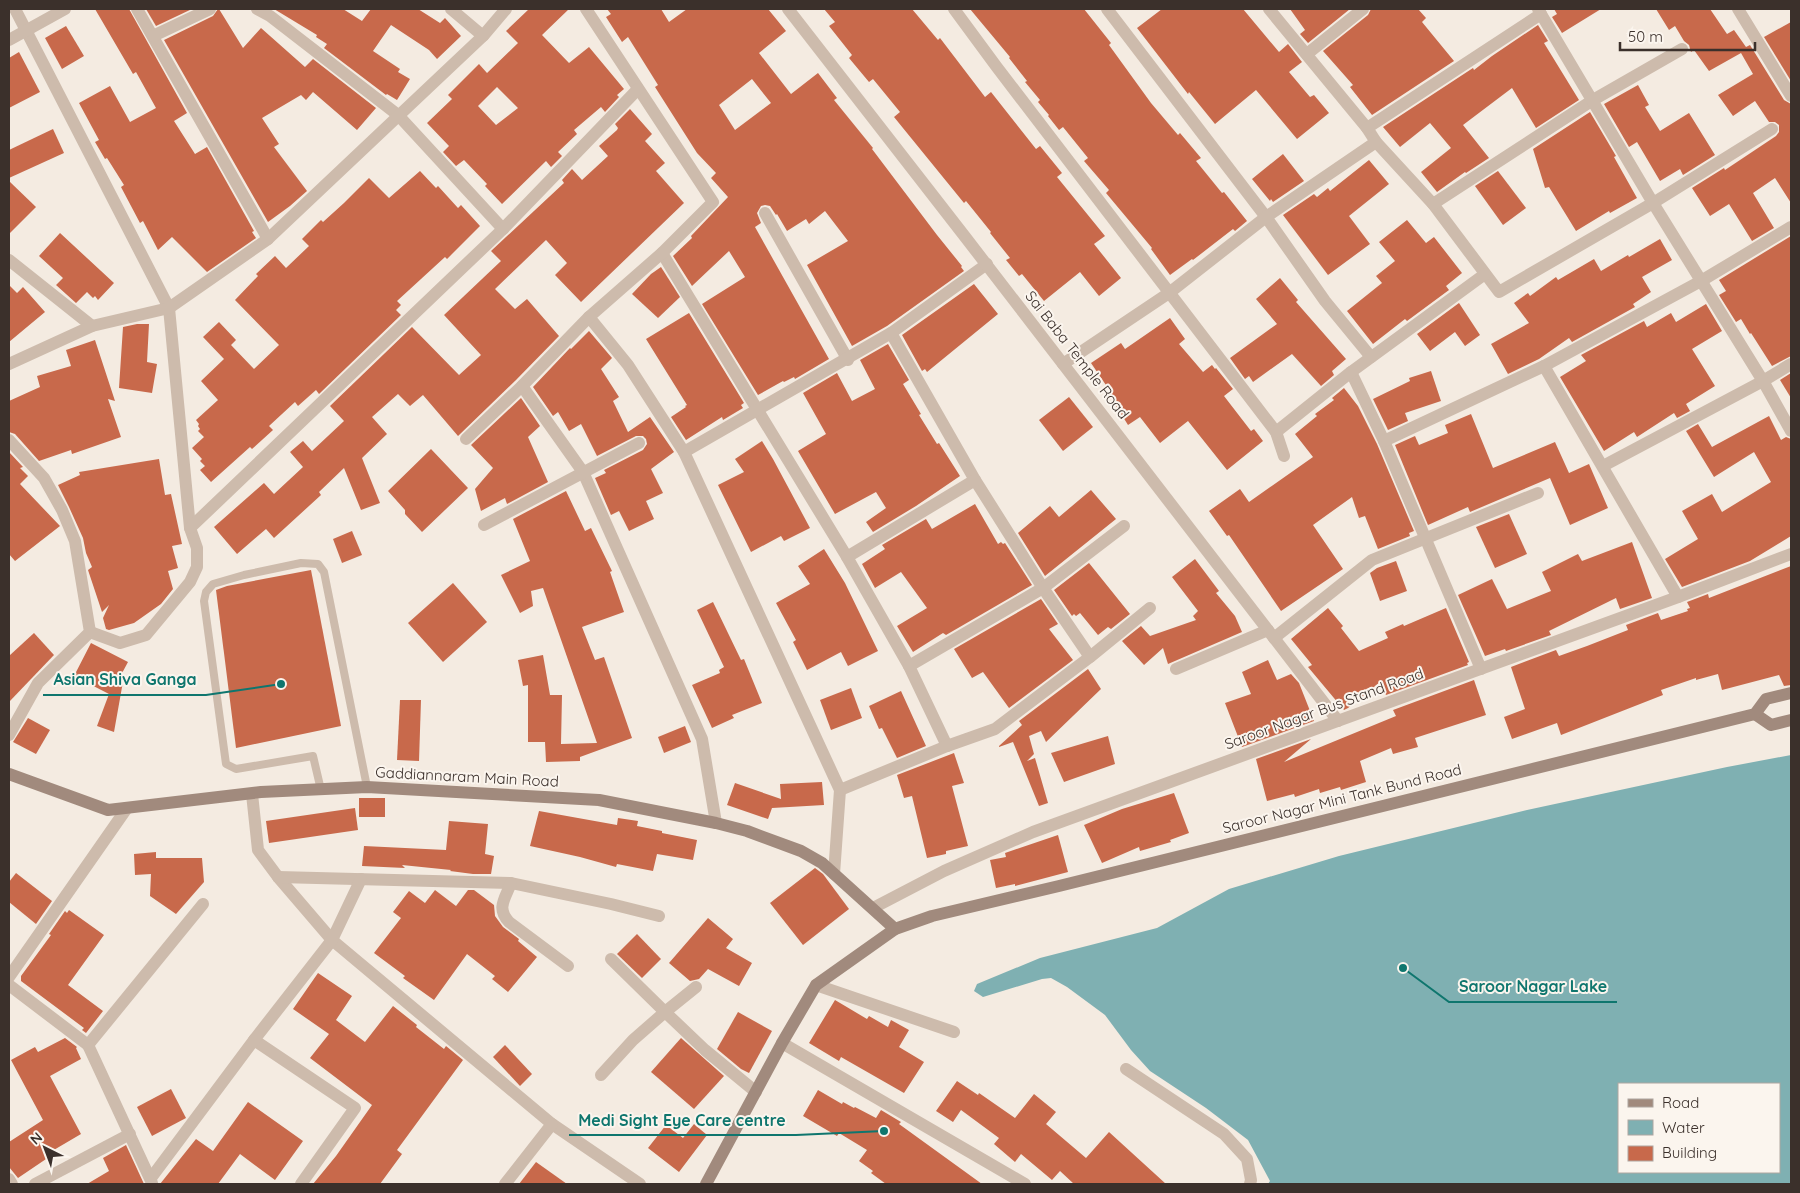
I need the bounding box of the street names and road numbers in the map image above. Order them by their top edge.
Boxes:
street label: Sai Baba Temple Road [1021,287,1133,423]
street label: Saroor Nagar Bus Stand Road [1222,664,1426,753]
street label: Saroor Nagar Mini Tank Bund Road [1220,760,1463,837]
street label: Gaddiannaram Main Road [375,762,559,791]

